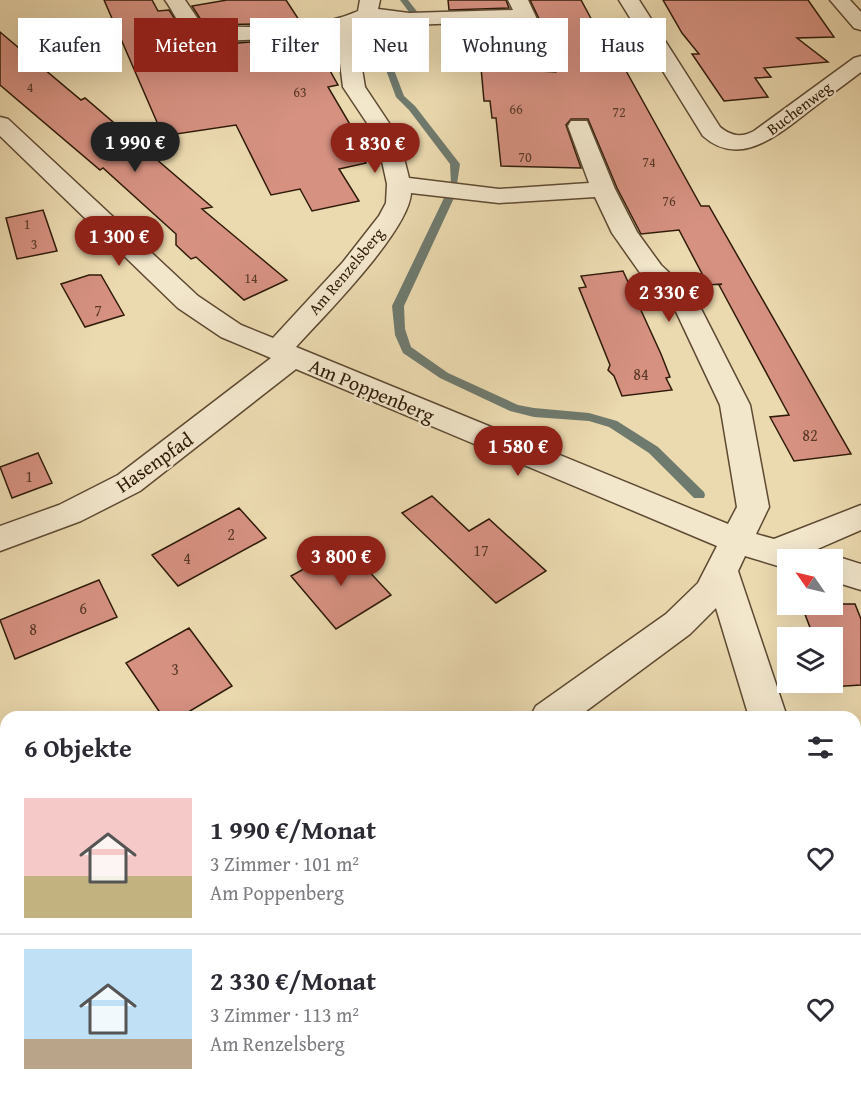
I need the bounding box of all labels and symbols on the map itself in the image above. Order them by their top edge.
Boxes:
street label: Buchenweg [761,75,837,141]
house number: 4 [27,77,34,97]
house number: 63 [293,82,307,102]
house number: 66 [509,99,523,119]
house number: 72 [612,102,626,122]
pin: 1 990 € [80,122,190,173]
pin: 1 830 € [320,123,430,174]
house number: 70 [518,147,532,167]
house number: 74 [642,152,656,172]
house number: 76 [662,191,676,211]
house number: 1 [24,214,30,234]
pin: 1 300 € [64,216,174,267]
street label: Am Renzelsberg [302,222,390,320]
house number: 3 [31,234,37,254]
house number: 14 [244,268,258,288]
pin: 2 330 € [614,272,724,323]
house number: 7 [94,298,102,322]
street label: Am Poppenberg [305,350,439,430]
house number: 84 [633,362,649,386]
house number: 82 [802,423,818,447]
street label: Hasenpfad [109,425,199,499]
pin: 1 580 € [463,426,573,477]
house number: 1 [25,464,33,488]
house number: 2 [227,522,235,546]
pin: 3 800 € [286,536,396,587]
house number: 17 [473,538,489,562]
house number: 4 [183,546,191,570]
north arrow [777,549,843,615]
house number: 6 [79,596,87,620]
house number: 8 [29,617,37,641]
house number: 3 [171,657,179,681]

